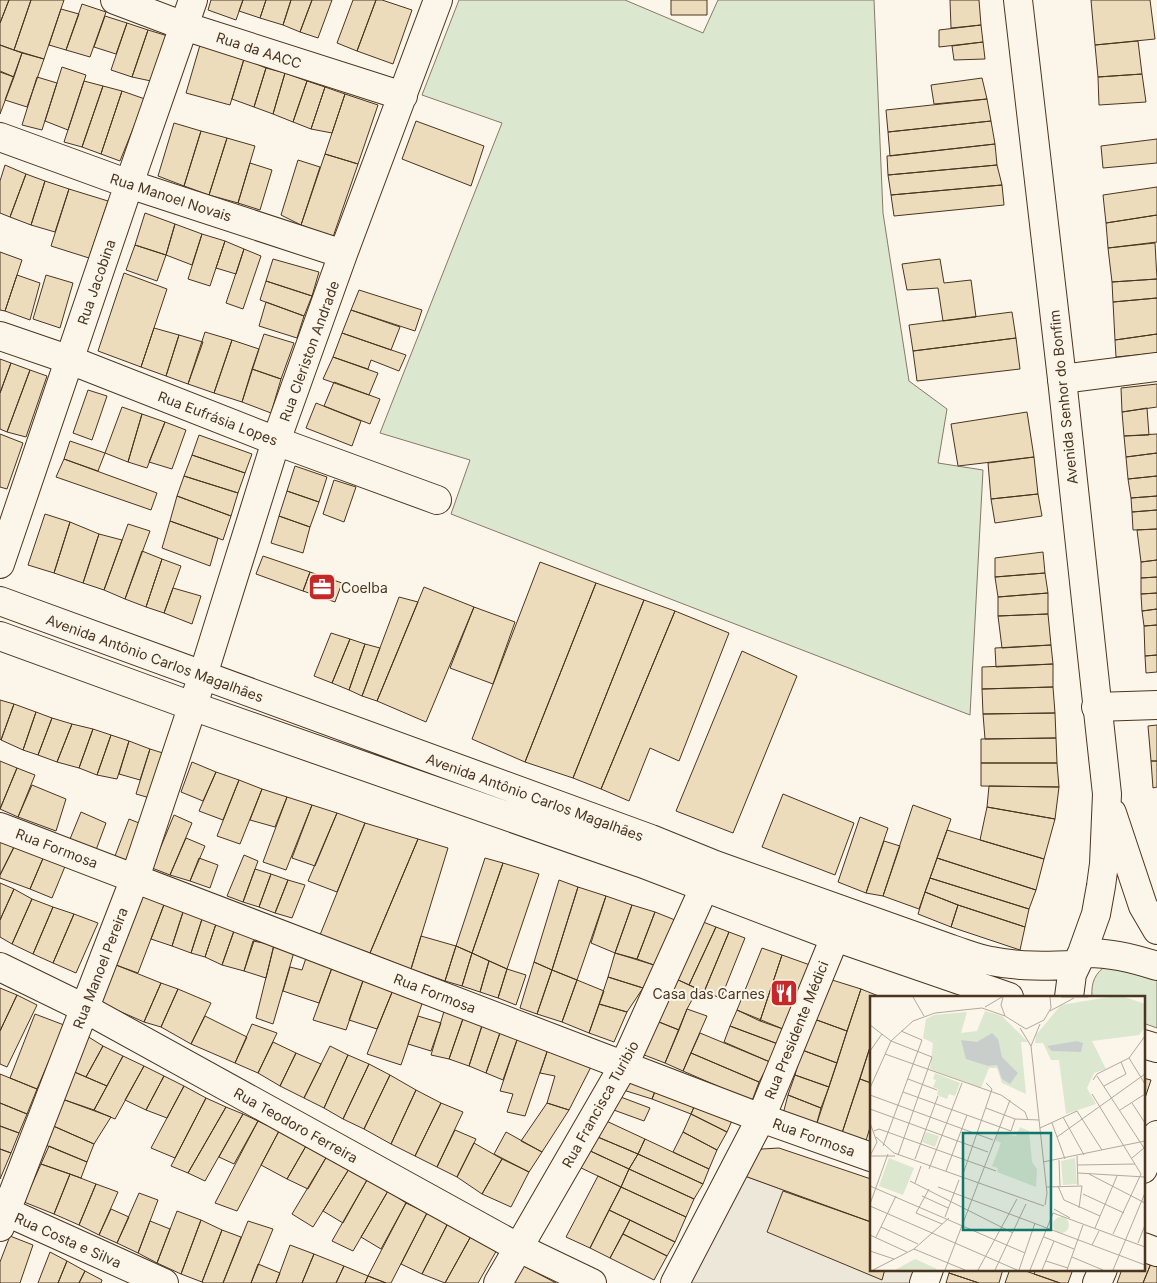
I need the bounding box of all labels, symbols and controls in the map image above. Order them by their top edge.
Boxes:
street label: Rua da AACC [214,28,304,72]
street label: Rua Manoel Novais [108,169,234,225]
street label: Rua Jacobina [73,237,119,327]
street label: Rua Cleriston Andrade [276,278,342,424]
street label: Avenida Senhor do Bonfim [1045,309,1081,485]
street label: Rua Eufrásia Lopes [156,387,280,449]
office icon: Coelba [307,572,337,602]
place label: Coelba [341,579,388,596]
street label: Avenida Antônio Carlos Magalhães [44,611,266,705]
street label: Avenida Antônio Carlos Magalhães [424,750,646,844]
street label: Rua Formosa [14,825,100,871]
street label: Rua Manoel Pereira [69,905,131,1031]
street label: Rua Presidente Médici [760,958,832,1102]
street label: Rua Formosa [392,970,478,1016]
restaurant icon: Casa das Carnes [769,978,799,1008]
place label: Casa das Carnes [653,985,765,1002]
inset map [870,996,1144,1270]
street label: Rua Francisca Turibio [558,1038,642,1170]
street label: Rua Teodoro Ferreira [231,1084,361,1166]
street label: Rua Formosa [770,1114,858,1160]
street label: Rua Costa e Silva [12,1209,124,1271]

